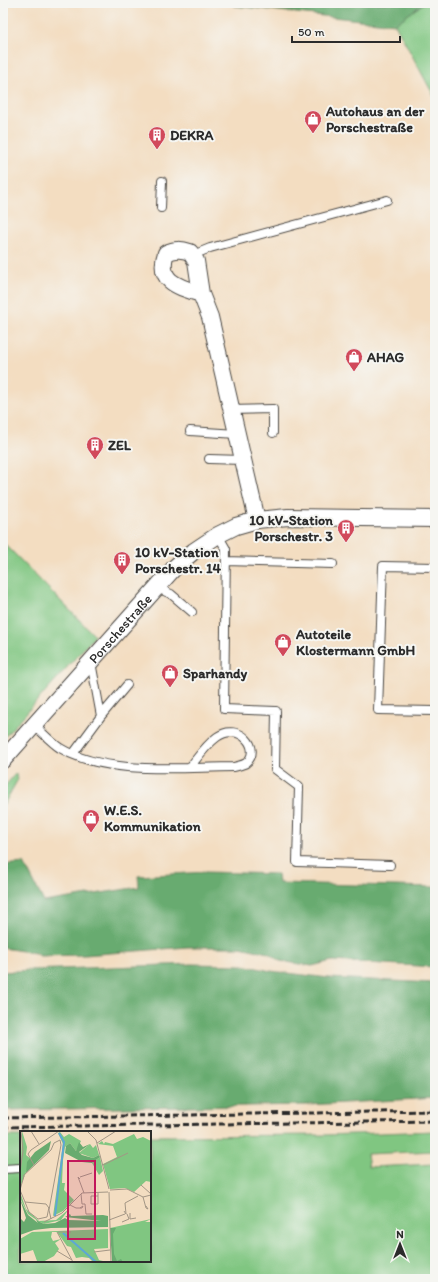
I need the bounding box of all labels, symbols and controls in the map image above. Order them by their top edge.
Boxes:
scale bar [292,18,400,44]
text: 50 m [298,25,324,39]
place label: Autohaus an der Porschestraße [325,103,425,136]
shop icon: Autohaus an der Porschestraße [303,109,323,134]
building icon: DEKRA [147,125,167,150]
place label: DEKRA [170,127,214,144]
shop icon: AHAG [344,347,364,372]
place label: AHAG [366,349,405,366]
building icon: ZEL [85,435,105,460]
place label: ZEL [108,437,132,454]
place label: 10 kV-Station Porschestr. 3 [249,512,333,545]
building icon: 10 kV-Station Porschestr. 3 [336,518,356,543]
place label: 10 kV-Station Porschestr. 14 [135,544,221,577]
building icon: 10 kV-Station Porschestr. 14 [112,550,132,575]
street label: Porschestraße [85,590,156,667]
place label: Autoteile Klostermann GmbH [295,626,415,659]
shop icon: Autoteile Klostermann GmbH [273,632,293,657]
shop icon: Sparhandy [160,663,180,688]
place label: Sparhandy [183,665,248,682]
place label: W.E.S. Kommunikation [104,802,201,835]
shop icon: W.E.S. Kommunikation [81,808,101,833]
inset map [20,1131,151,1262]
north arrow [380,1224,420,1264]
text: N [396,1228,404,1241]

